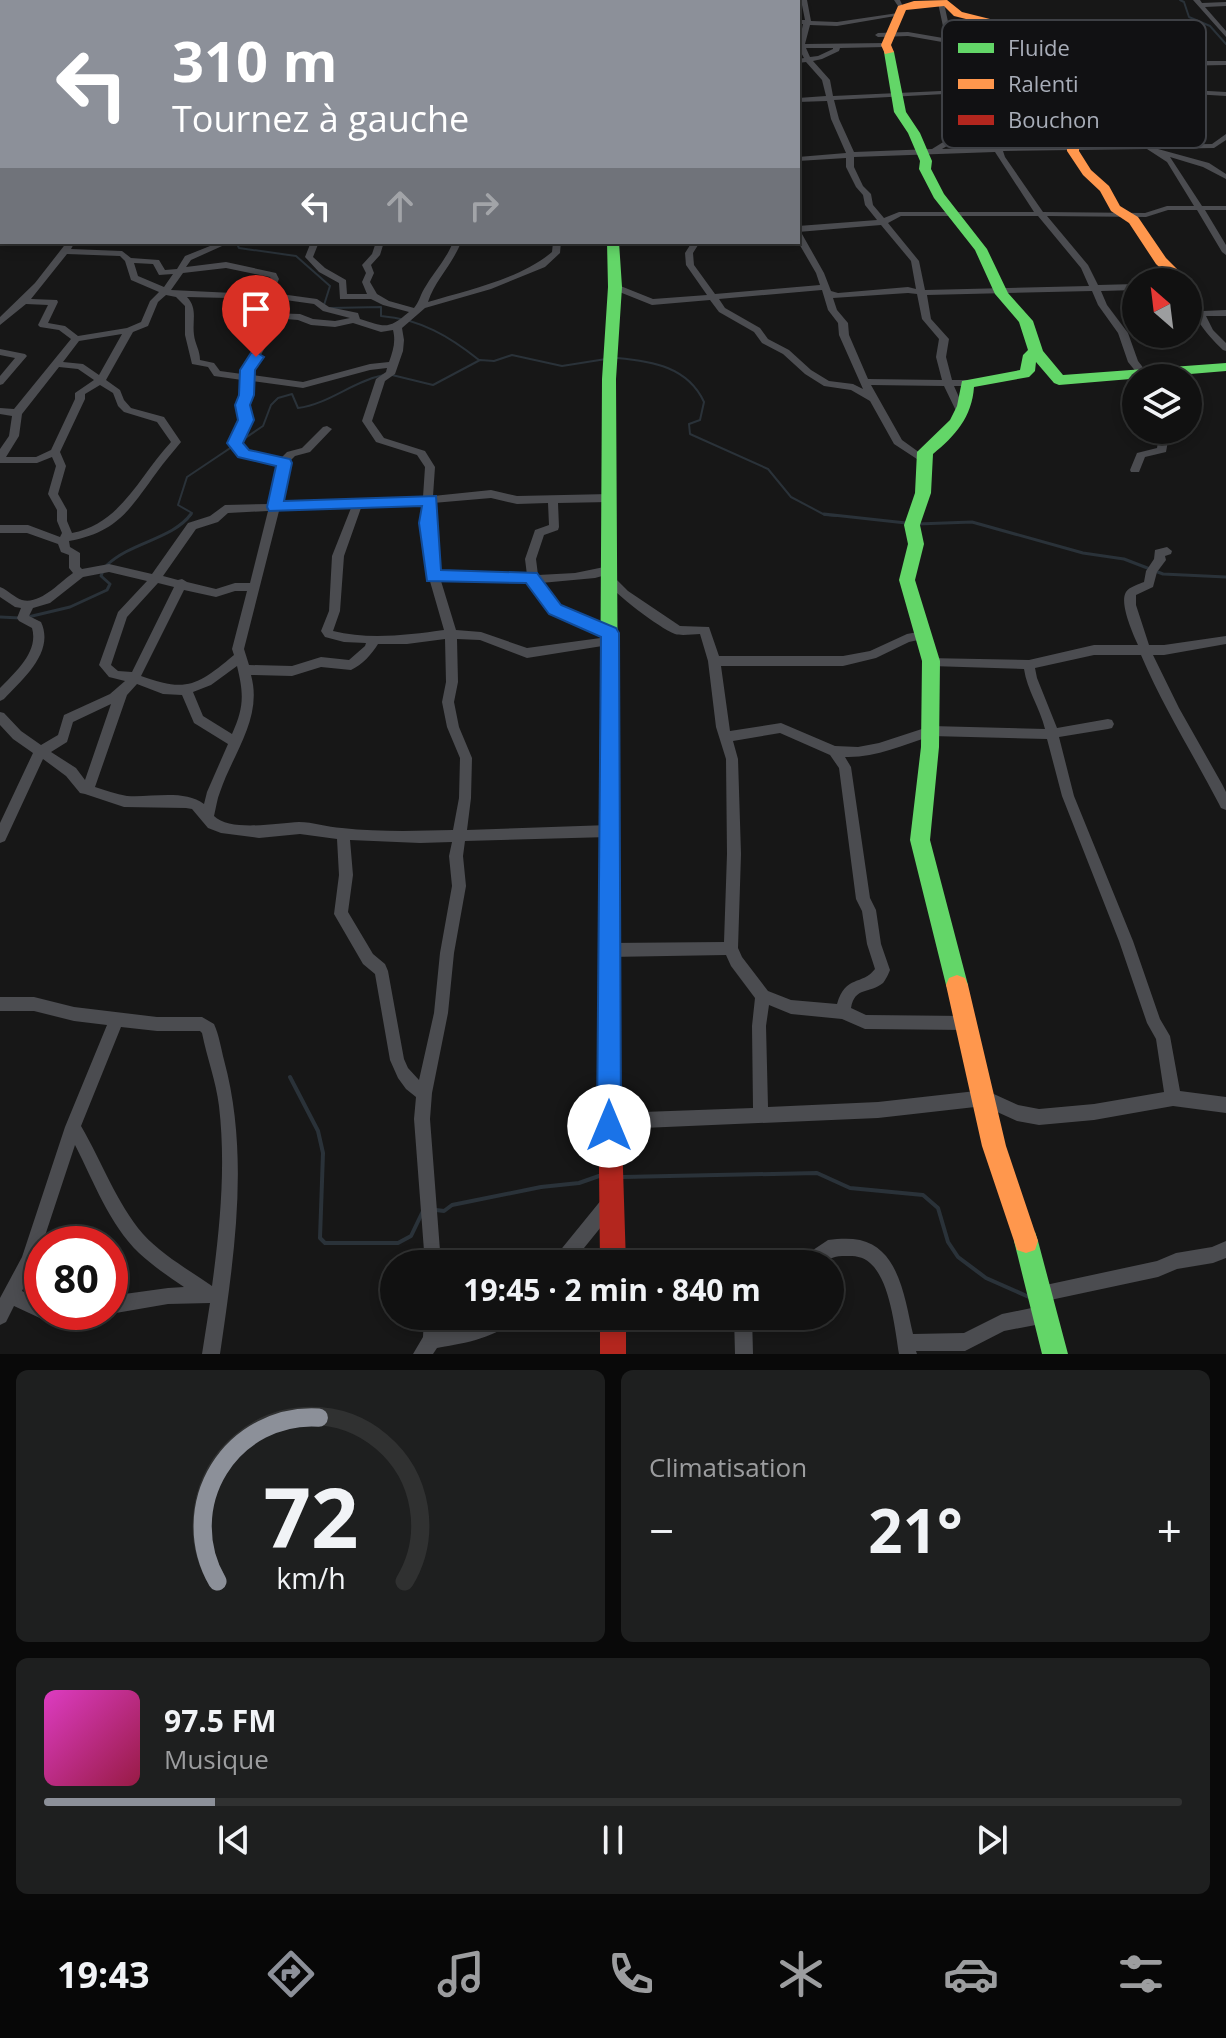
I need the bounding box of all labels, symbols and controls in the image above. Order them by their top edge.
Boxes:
legend [942,20,1206,148]
text: 310 m [172,22,338,98]
icon: left [40,32,144,136]
text: Fluide [1008,32,1070,62]
text: Ralenti [1008,68,1079,98]
text: Tournez à gauche [172,94,469,143]
text: Bouchon [1008,104,1100,134]
icon: left [294,184,338,228]
icon: ahead [378,184,422,228]
icon: right [462,184,506,228]
north arrow [1122,268,1202,348]
map controls [1122,268,1202,444]
pin [222,275,290,357]
icon: arrive [234,287,278,331]
button: layers [1122,364,1202,444]
position arrow [567,1084,651,1168]
speed limit sign: 80 [24,1226,128,1330]
text: 19:45 · 2 min · 840 m [463,1269,761,1310]
text: Climatisation [649,1449,807,1485]
text: 72 [263,1459,358,1572]
text: 21° [868,1489,963,1571]
text: − [649,1500,674,1560]
text: + [1157,1500,1182,1560]
text: km/h [276,1558,345,1597]
text: 97.5 FM [164,1700,277,1741]
text: Musique [164,1741,269,1777]
icon: previous [212,1818,256,1862]
icon: pause [591,1818,635,1862]
icon: next [970,1818,1014,1862]
icon: directions [263,1946,319,2002]
icon: music [433,1946,489,2002]
icon: phone [603,1946,659,2002]
icon: climate [773,1946,829,2002]
icon: car [943,1946,999,2002]
icon: filters [1113,1946,1169,2002]
text: 19:43 [57,1950,150,1999]

